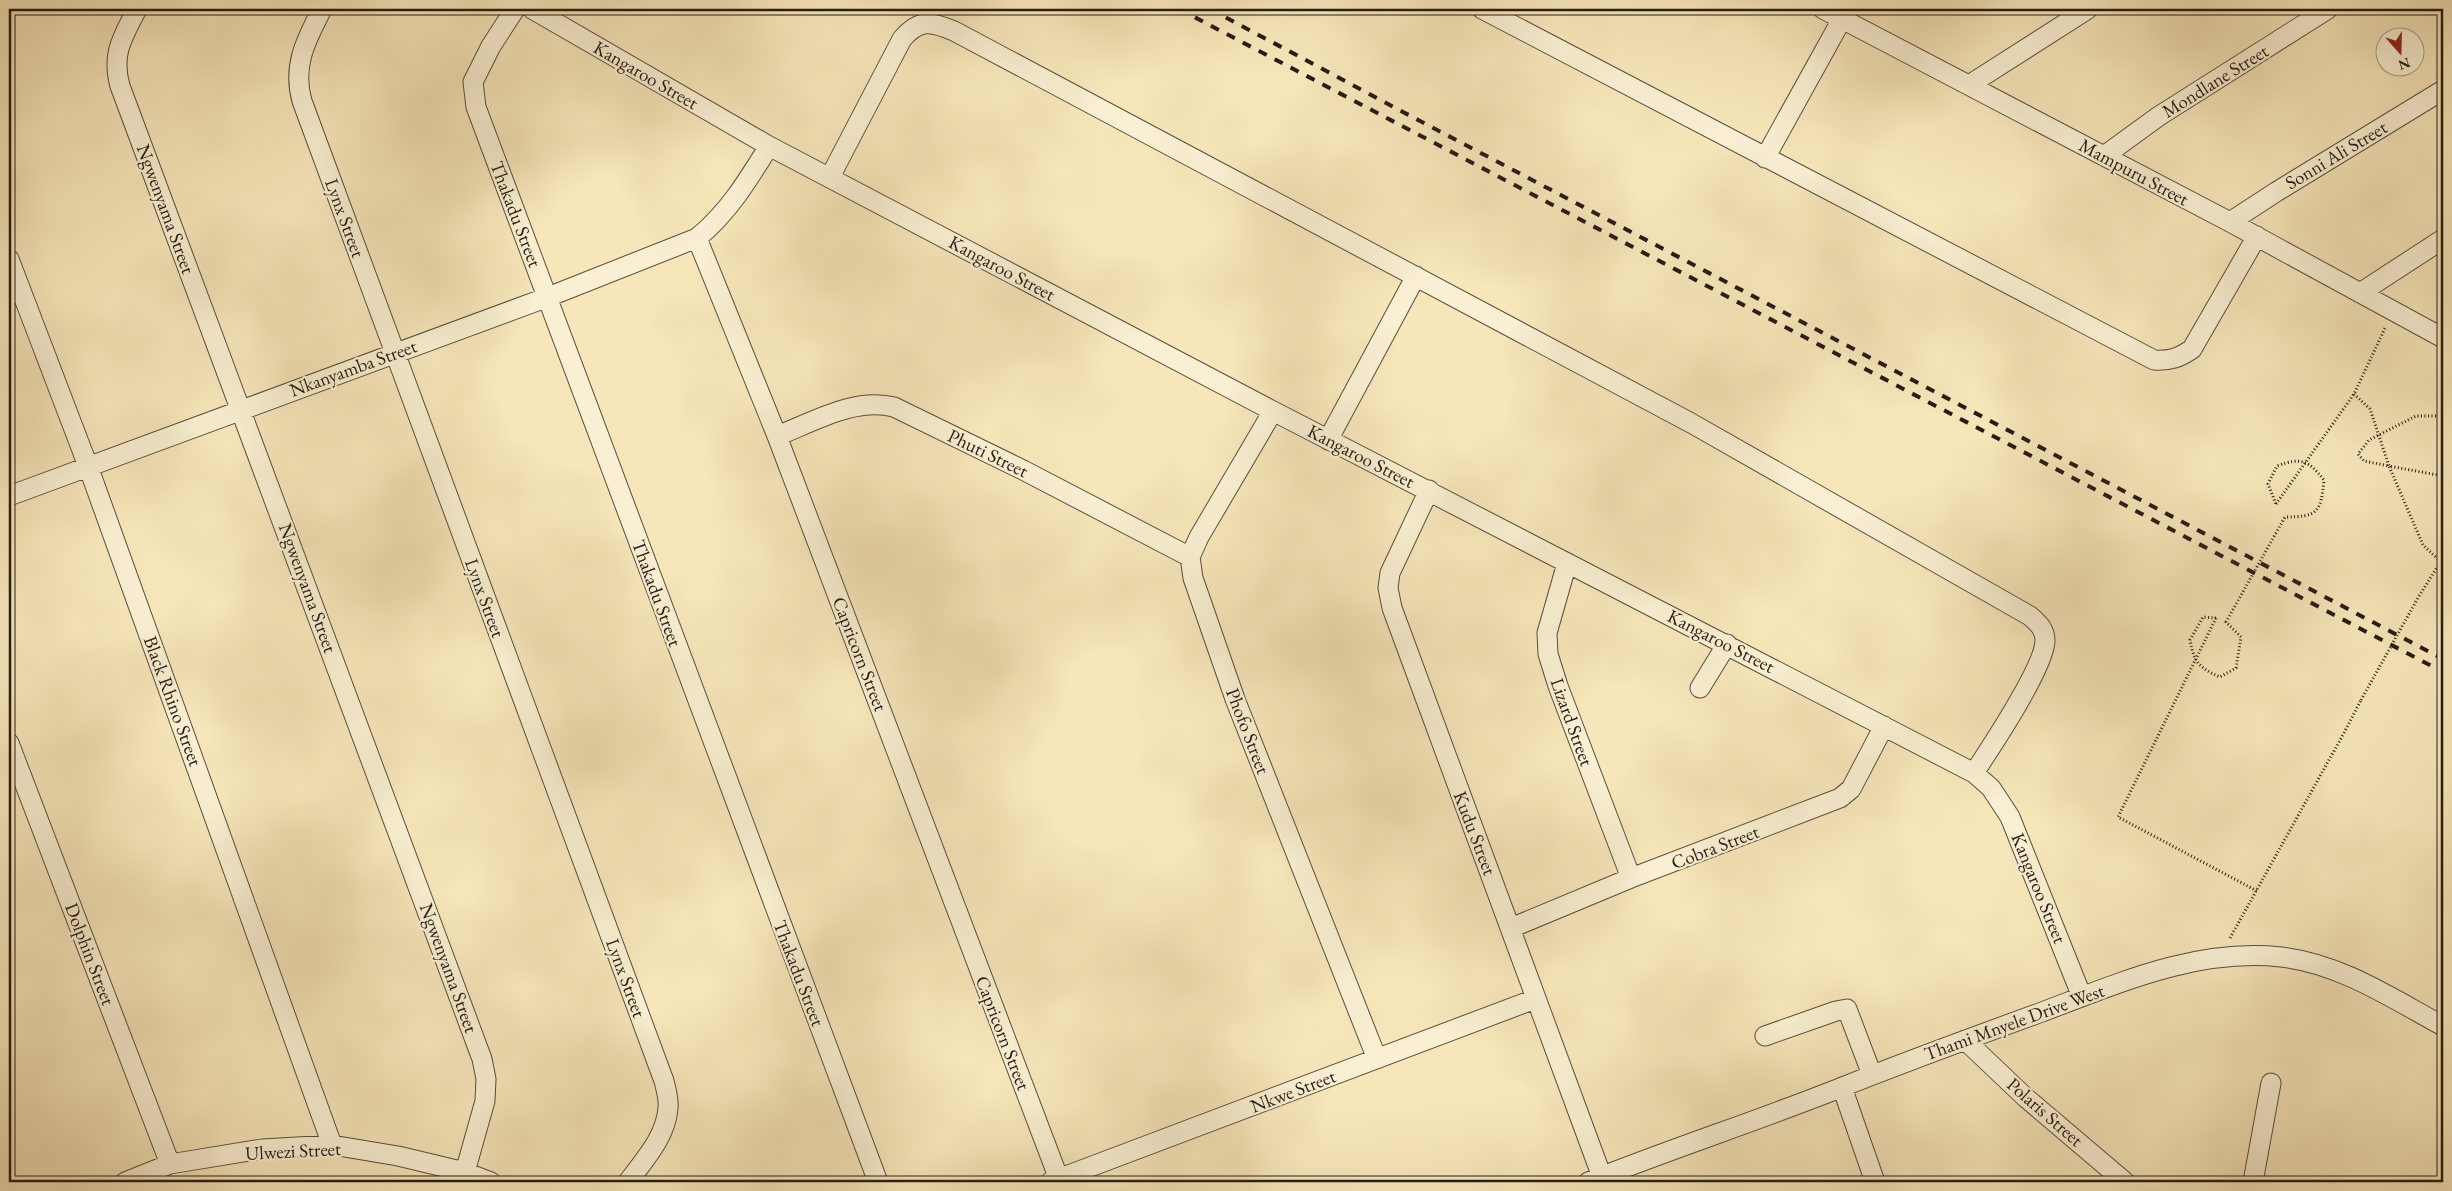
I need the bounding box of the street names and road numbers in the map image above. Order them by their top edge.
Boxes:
street label: Kangaroo Street [589,35,703,115]
street label: Mondlane Street [2157,38,2273,124]
street label: Sonni Ali Street [2280,115,2392,195]
street label: Mampuru Street [2075,133,2193,211]
street label: Ngwenyama Street [131,141,201,277]
street label: Thakadu Street [484,157,548,271]
street label: Lynx Street [319,175,371,261]
street label: Kangaroo Street [944,229,1060,307]
street label: Nkanyamba Street [286,333,420,403]
street label: Kangaroo Street [1303,418,1419,494]
street label: Phuti Street [944,423,1032,483]
street label: Ngwenyama Street [273,520,343,656]
street label: Thakadu Street [626,536,688,650]
street label: Lynx Street [459,555,511,641]
street label: Capricorn Street [827,593,893,715]
street label: Kangaroo Street [1663,603,1779,679]
street label: Black Rhino Street [138,632,208,770]
street label: Lizard Street [1545,674,1599,770]
street label: Phofo Street [1220,684,1276,778]
street label: Kudu Street [1448,787,1502,879]
street label: Cobra Street [1668,819,1763,875]
street label: Kangaroo Street [2005,829,2073,947]
street label: Dolphin Street [59,899,121,1009]
street label: Ngwenyama Street [414,900,484,1036]
street label: Thakadu Street [767,916,831,1030]
street label: Lynx Street [600,935,652,1021]
street label: Capricorn Street [970,972,1036,1094]
street label: Thami Mnyele Drive West [1920,978,2108,1066]
street label: Nkwe Street [1247,1063,1339,1119]
street label: Polaris Street [2002,1072,2089,1152]
street label: Ulwezi Street [244,1136,342,1166]

